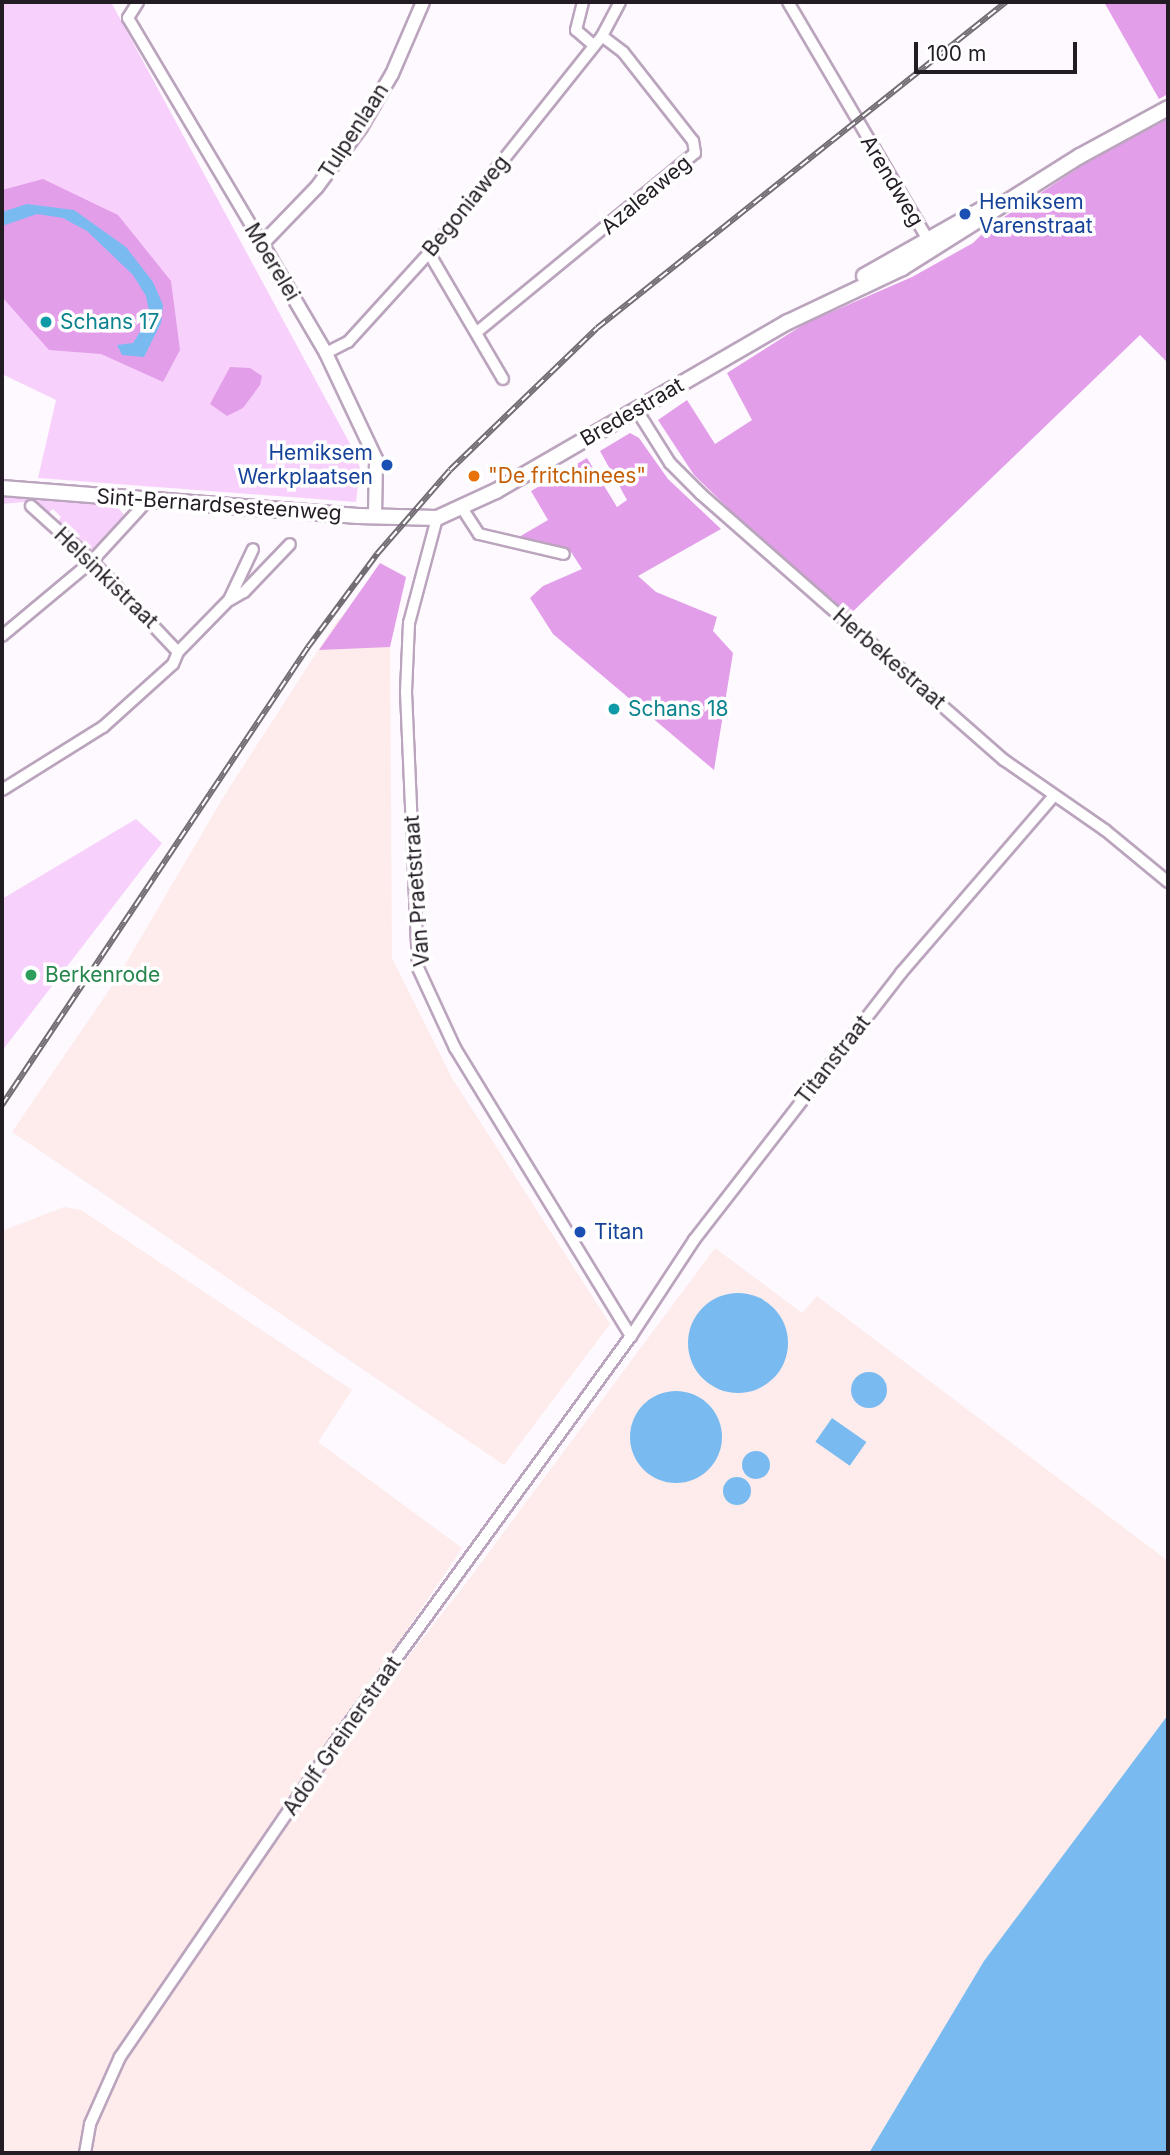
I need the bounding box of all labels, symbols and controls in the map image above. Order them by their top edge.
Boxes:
scale bar [918,28,1081,72]
text: 100 m [927,41,986,66]
street label: Tulpenlaan [314,79,394,183]
street label: Arendweg [855,131,929,231]
street label: Begoniaweg [418,150,514,262]
street label: Azaleaweg [596,150,696,240]
place label: Hemiksem Varenstraat [979,189,1093,239]
marker: Hemiksem Varenstraat [957,206,973,222]
street label: Moerelei [239,219,305,305]
place label: Schans 17 [60,309,160,335]
marker: Schans 17 [38,314,54,330]
street label: Bredestraat [576,372,688,452]
place label: Hemiksem Werkplaatsen [237,440,373,490]
marker: Hemiksem Werkplaatsen [379,457,395,473]
place label: "De fritchinees" [488,463,646,489]
marker: "De fritchinees" [466,468,482,484]
street label: Sint-Bernardsesteenweg [96,484,342,526]
street label: Helsinkistraat [49,522,163,634]
street label: Herbekestraat [828,603,950,715]
place label: Schans 18 [628,696,729,722]
marker: Schans 18 [606,701,622,717]
street label: Van Praetstraat [399,814,435,968]
place label: Berkenrode [45,962,160,988]
marker: Berkenrode [23,967,39,983]
street label: Titanstraat [790,1010,876,1110]
place label: Titan [594,1219,644,1245]
marker: Titan [572,1224,588,1240]
street label: Adolf Greinerstraat [278,1652,406,1820]

